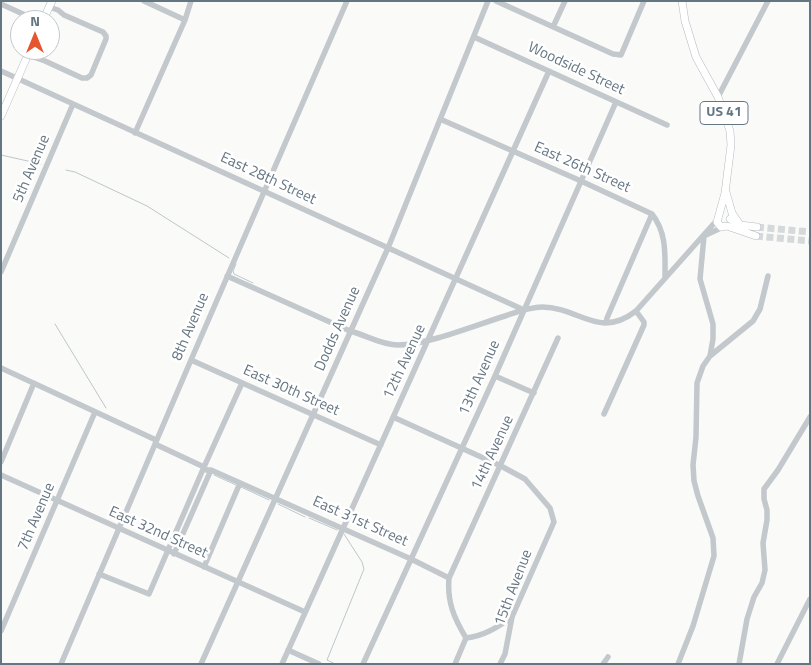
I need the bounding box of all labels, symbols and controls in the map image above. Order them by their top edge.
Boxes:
north arrow [10,10,60,60]
text: N [30,10,40,31]
street label: Woodside Street [525,39,627,99]
road number: US 41 [700,102,748,125]
street label: 5th Avenue [10,132,54,206]
street label: East 26th Street [531,139,633,197]
street label: East 28th Street [217,149,319,209]
street label: Dodds Avenue [311,284,365,374]
street label: 8th Avenue [169,290,213,364]
street label: 12th Avenue [380,322,430,402]
street label: 13th Avenue [455,338,505,418]
street label: East 30th Street [240,362,342,420]
street label: 14th Avenue [468,413,518,493]
street label: 7th Avenue [15,480,59,554]
street label: East 31st Street [310,493,410,551]
street label: East 32nd Street [106,503,210,563]
street label: 15th Avenue [491,547,537,629]

